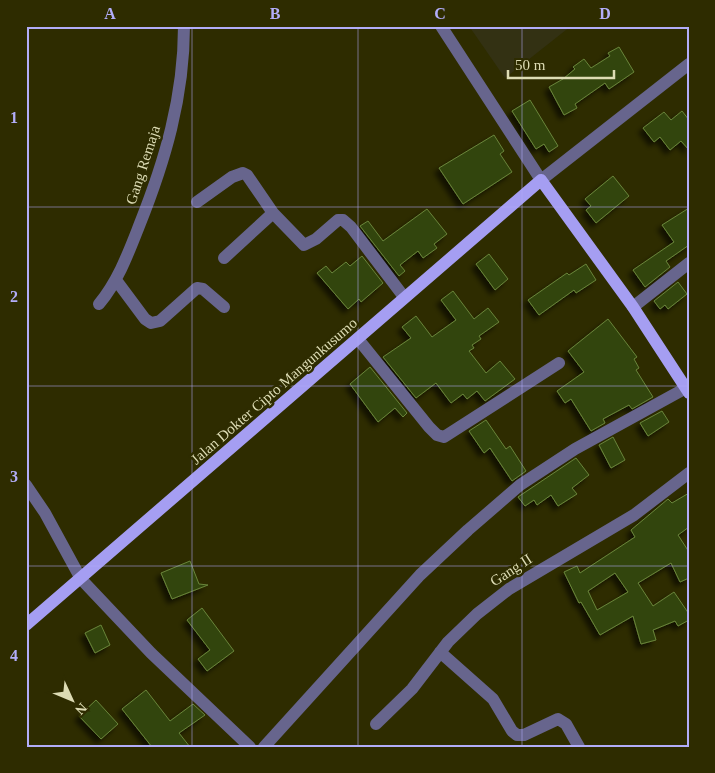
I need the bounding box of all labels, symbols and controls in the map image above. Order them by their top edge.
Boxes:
text: A [104,5,116,22]
text: B [270,5,281,22]
text: C [434,5,446,22]
text: D [599,5,611,22]
scale bar [508,48,614,80]
text: 50 m [515,57,546,73]
text: 1 [10,109,18,126]
street label: Gang Remaja [123,123,163,206]
text: 2 [10,288,18,305]
street label: Jalan Dokter Cipto Mangunkusumo [188,315,360,467]
text: 3 [10,468,18,485]
street label: Gang II [487,551,535,589]
text: 4 [10,647,18,664]
north arrow [48,676,98,726]
text: N [72,700,90,718]

